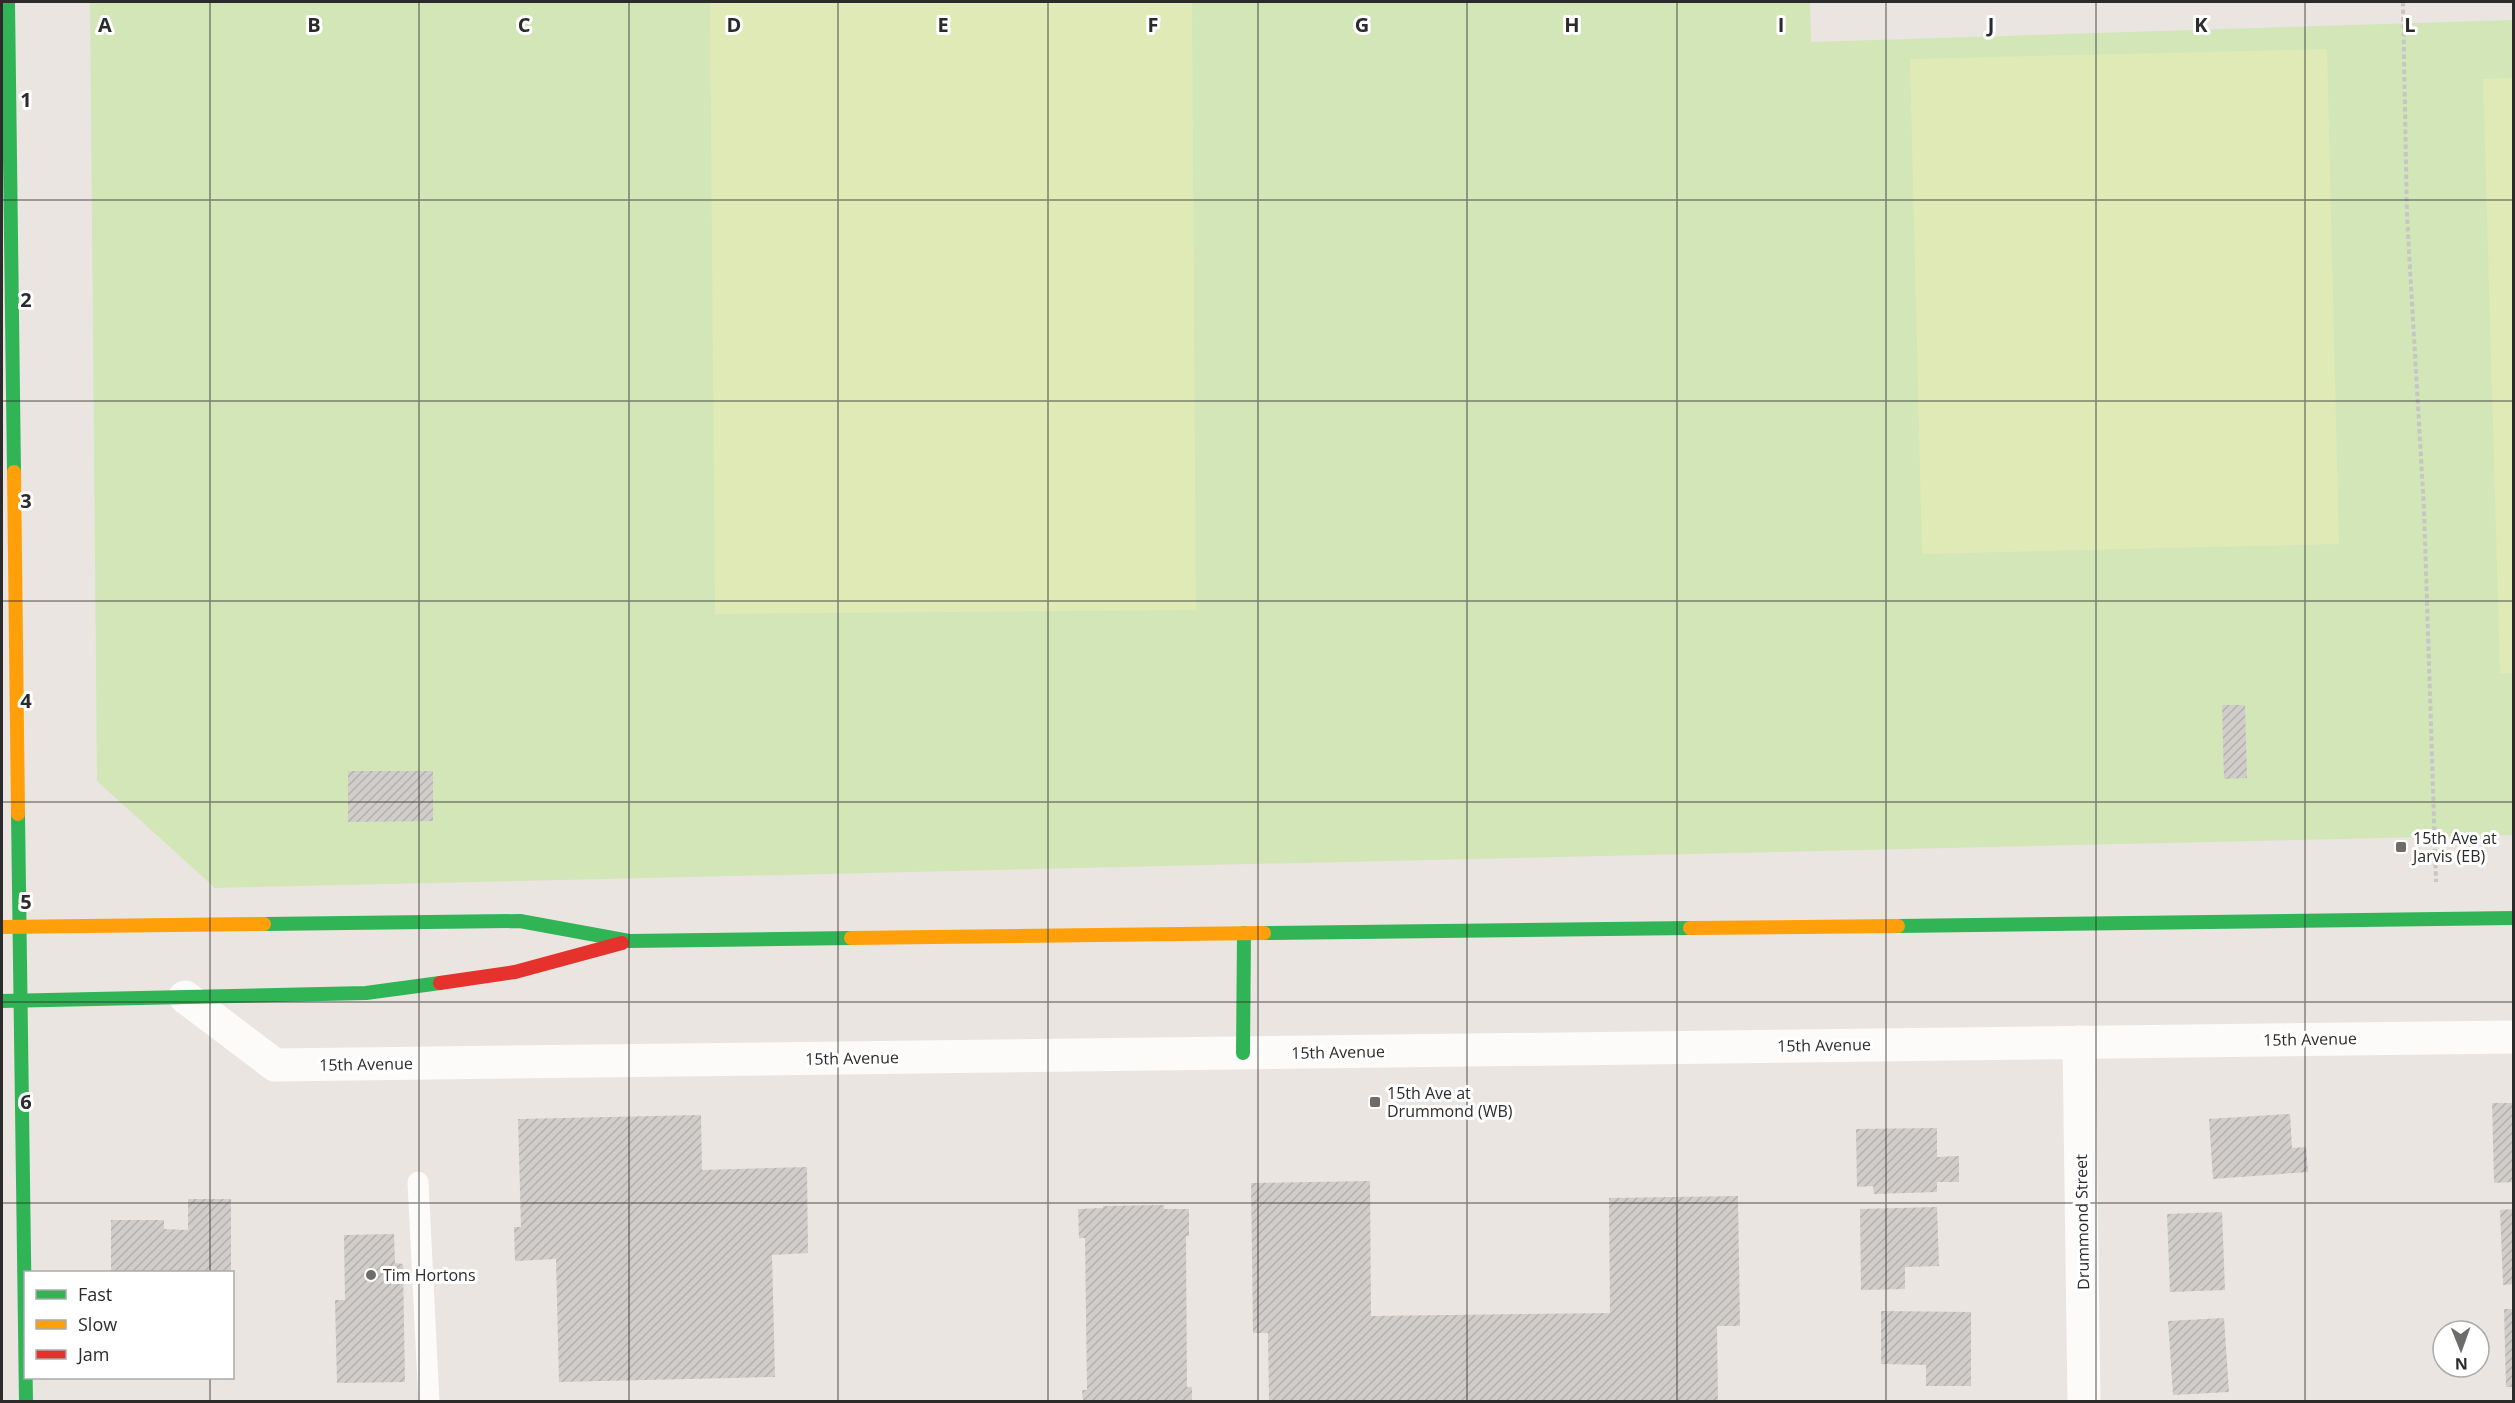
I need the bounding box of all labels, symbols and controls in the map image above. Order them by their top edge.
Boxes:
text: A [98,11,112,38]
text: B [307,11,321,38]
text: C [518,11,531,38]
text: D [727,11,741,38]
text: E [937,11,949,38]
text: F [1148,11,1158,38]
text: G [1355,11,1369,38]
text: H [1564,11,1580,38]
text: I [1778,11,1784,38]
text: J [1986,11,1994,38]
text: K [2194,11,2208,38]
text: L [2404,11,2416,38]
text: 1 [20,86,32,113]
text: 2 [20,286,32,313]
text: 3 [20,487,32,514]
text: 4 [20,687,32,714]
place label: 15th Ave at Jarvis (EB) [2411,827,2497,867]
marker: 15th Ave at Jarvis (EB) [2394,840,2408,854]
text: 5 [20,888,32,915]
street label: 15th Avenue [2263,1027,2357,1051]
street label: 15th Avenue [1777,1033,1871,1057]
street label: 15th Avenue [1291,1040,1385,1064]
street label: 15th Avenue [805,1046,899,1070]
street label: 15th Avenue [319,1052,413,1076]
place label: 15th Ave at Drummond (WB) [1387,1082,1513,1122]
text: 6 [20,1088,32,1115]
marker: 15th Ave at Drummond (WB) [1368,1095,1382,1109]
street label: Drummond Street [2070,1154,2094,1290]
place label: Tim Hortons [383,1264,476,1286]
marker: Tim Hortons [364,1268,378,1282]
legend [24,1271,234,1379]
text: Fast [78,1282,112,1306]
text: Slow [78,1312,117,1336]
north arrow [2431,1319,2491,1379]
text: Jam [76,1342,110,1366]
text: N [2455,1353,2468,1375]

